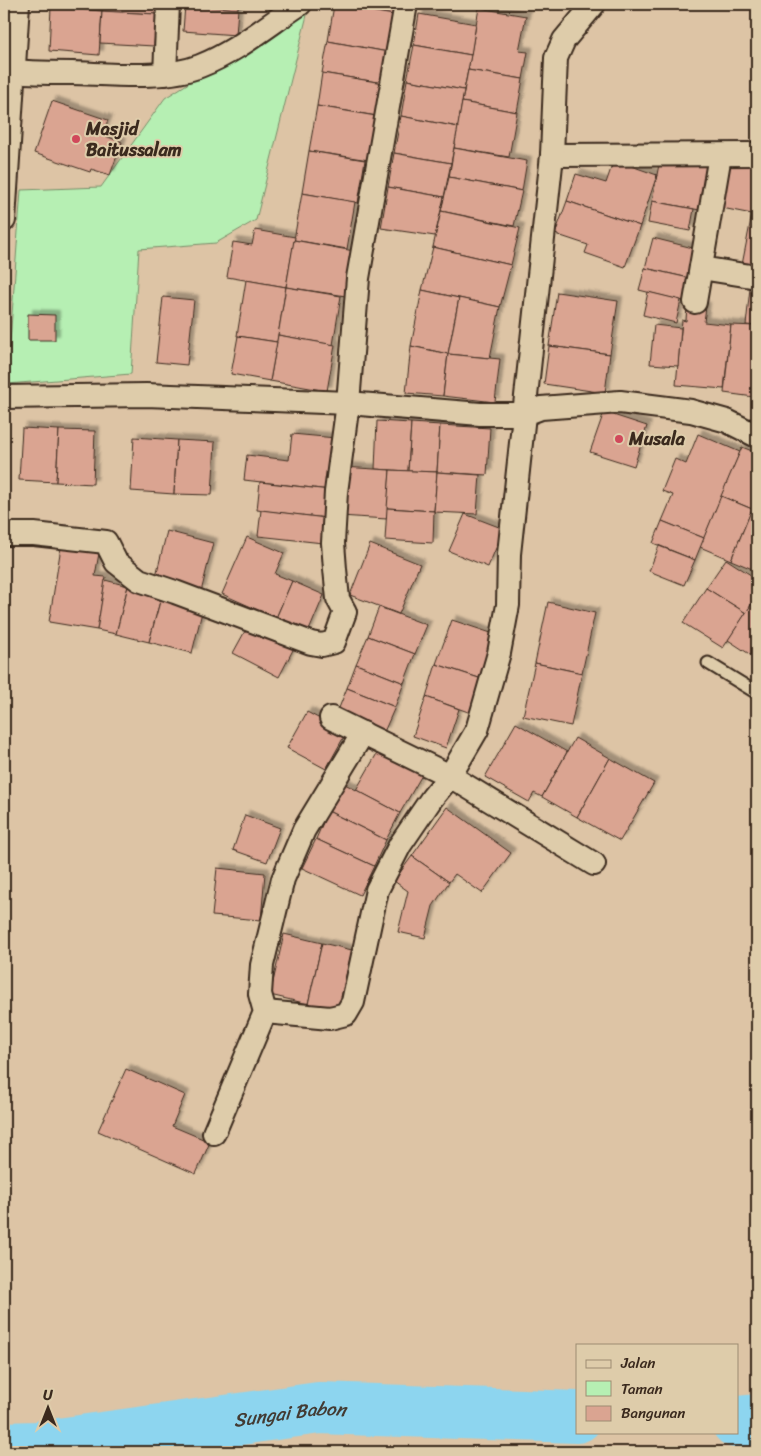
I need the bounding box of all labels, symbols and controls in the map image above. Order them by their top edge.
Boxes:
place label: Masjid Baitussalam [85,113,182,166]
marker: Masjid Baitussalam [70,133,82,145]
place label: Musala [628,423,686,455]
marker: Musala [613,433,625,445]
legend [576,1344,738,1434]
text: Jalan [620,1350,655,1376]
text: Taman [621,1376,663,1402]
text: U [43,1383,53,1408]
north arrow [22,1384,72,1434]
water label: Sungai Babon [231,1391,348,1436]
text: Bangunan [621,1400,685,1426]

